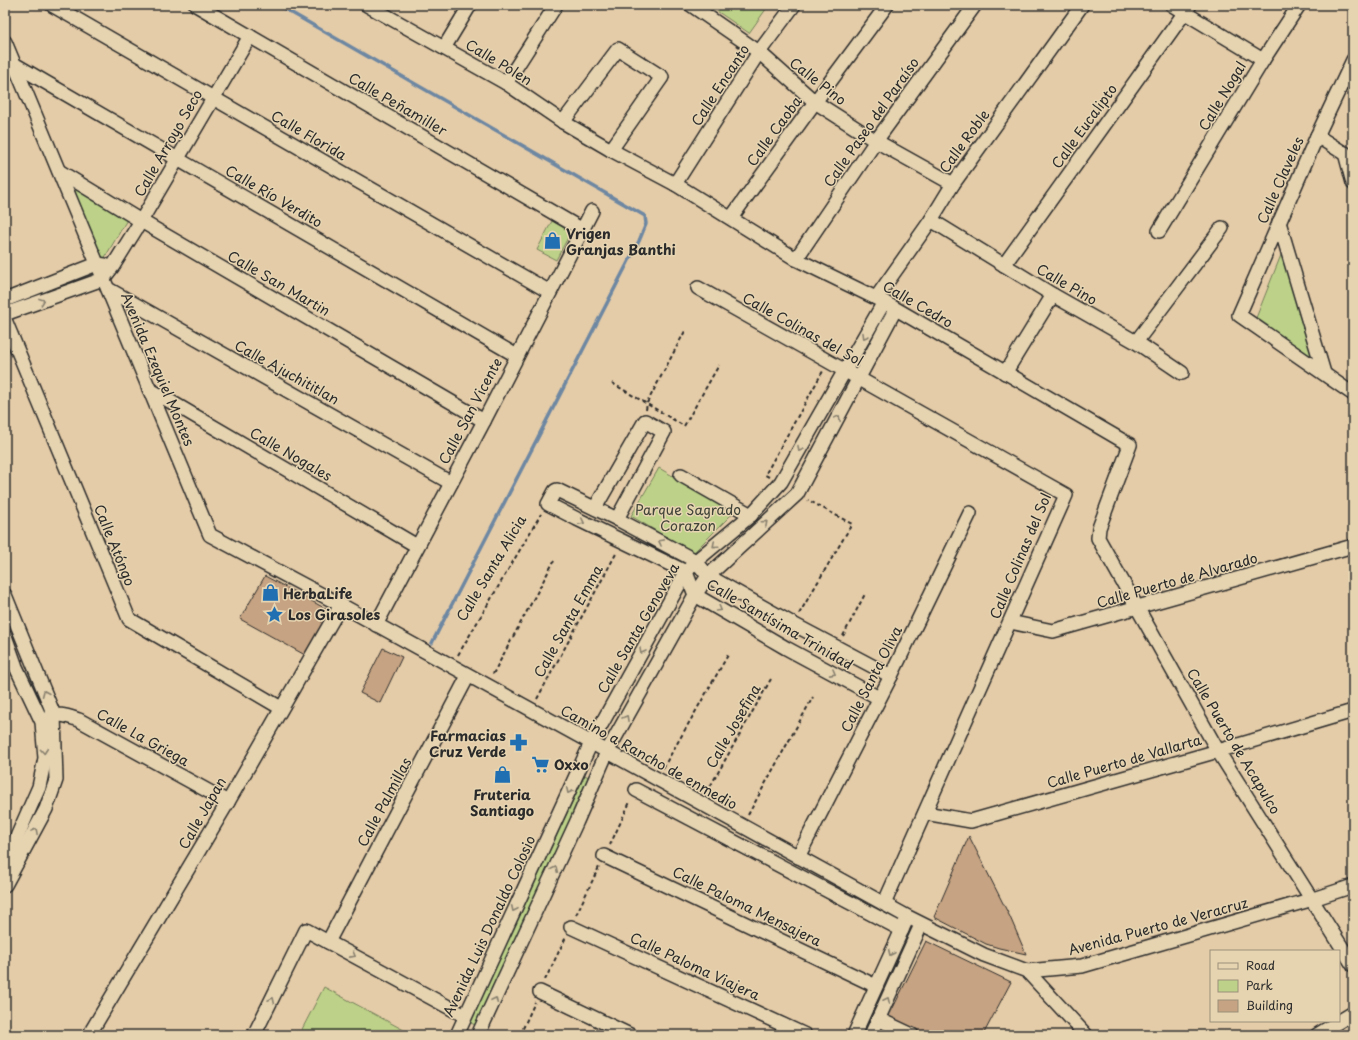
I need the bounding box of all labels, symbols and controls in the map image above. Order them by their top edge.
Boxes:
street label: Calle Polen [462,34,536,90]
street label: Calle Encanto [686,40,754,130]
street label: Calle Pino [785,52,851,110]
street label: Calle Paseo del Paraíso [818,53,924,191]
street label: Calle Nogal [1193,57,1251,135]
street label: Calle Peñamiller [345,67,452,141]
street label: Calle Eucalipto [1046,79,1122,173]
street label: Calle Arroyo Seco [129,85,207,200]
street label: Calle Caoba [741,91,807,170]
street label: Calle Florida [267,105,351,165]
street label: Calle Roble [934,105,994,177]
street label: Calle Claveles [1251,133,1309,227]
street label: Calle Río Verdito [221,160,327,233]
place label: Vrigen Granjas Banthi [566,223,676,260]
shop icon: Vrigen Granjas Banthi [543,231,563,251]
street label: Calle San Martin [224,245,334,321]
street label: Calle Pino [1033,258,1101,310]
street label: Calle Cedro [879,275,957,333]
street label: Calle Colinas del Sol [739,287,867,371]
street label: Avenida Ezequiel Montes [116,289,200,449]
one-way arrow [38,297,45,305]
one-way arrow [862,332,869,339]
street label: Calle Ajuchititlan [231,334,343,410]
street label: Calle San Vicente [433,354,507,468]
one-way arrow [833,415,841,422]
street label: Calle Nogales [246,422,336,486]
one-way arrow [798,445,805,452]
street label: Calle Colinas del Sol [984,490,1056,622]
park label: Parque Sagrado Corazon [635,499,741,536]
street label: Calle Atóngo [89,501,141,589]
street label: Calle Santa Alicia [451,510,531,625]
one-way arrow [578,517,585,525]
one-way arrow [761,521,768,528]
one-way arrow [658,540,665,547]
one-way arrow [712,541,719,548]
street label: Calle Puerto de Alvarado [1094,547,1260,613]
street label: Calle Santa Genoveva [592,558,685,697]
street label: Calle Santa Emma [528,561,608,681]
street label: Calle Santísima Trinidad [703,573,857,675]
shop icon: HerbaLife [260,583,280,603]
place label: HerbaLife [283,583,353,604]
place icon: Los Girasoles [265,604,285,624]
place label: Los Girasoles [288,604,381,625]
one-way arrow [715,605,722,612]
street label: Calle Santa Oliva [835,622,907,736]
one-way arrow [639,647,646,654]
street label: Calle Puerto de Acapulco [1182,664,1286,818]
one-way arrow [828,668,836,675]
street label: Calle Josefina [700,680,766,772]
one-way arrow [41,690,49,697]
street label: Camino a Rancho de enmedio [557,700,741,815]
street label: Calle La Griega [93,703,193,771]
one-way arrow [622,715,629,722]
place label: Farmacias Cruz Verde [429,725,506,762]
street label: Calle Puerto de Vallarta [1044,729,1204,793]
pharmacy icon: Farmacias Cruz Verde [509,733,529,753]
one-way arrow [40,748,49,754]
street label: Calle Palmillas [352,754,416,850]
supermarket icon: Oxxo [531,754,551,774]
place label: Oxxo [554,754,588,775]
shop icon: Fruteria Santiago [492,764,512,784]
street label: Calle Japan [173,773,231,853]
place label: Fruteria Santiago [470,784,534,821]
one-way arrow [566,787,574,794]
one-way arrow [30,828,37,835]
street label: Avenida Luis Donaldo Colosio [438,832,540,1020]
street label: Calle Paloma Mensajera [669,861,825,951]
one-way arrow [550,866,558,873]
street label: Avenida Puerto de Veracruz [1066,892,1250,960]
one-way arrow [511,906,519,913]
street label: Calle Paloma Viajera [627,927,764,1005]
one-way arrow [888,948,896,956]
one-way arrow [349,950,356,958]
legend [1210,950,1340,1022]
text: Road [1246,956,1275,974]
text: Park [1246,976,1273,994]
one-way arrow [490,996,498,1004]
one-way arrow [882,996,890,1004]
text: Building [1246,996,1293,1014]
one-way arrow [267,997,274,1004]

